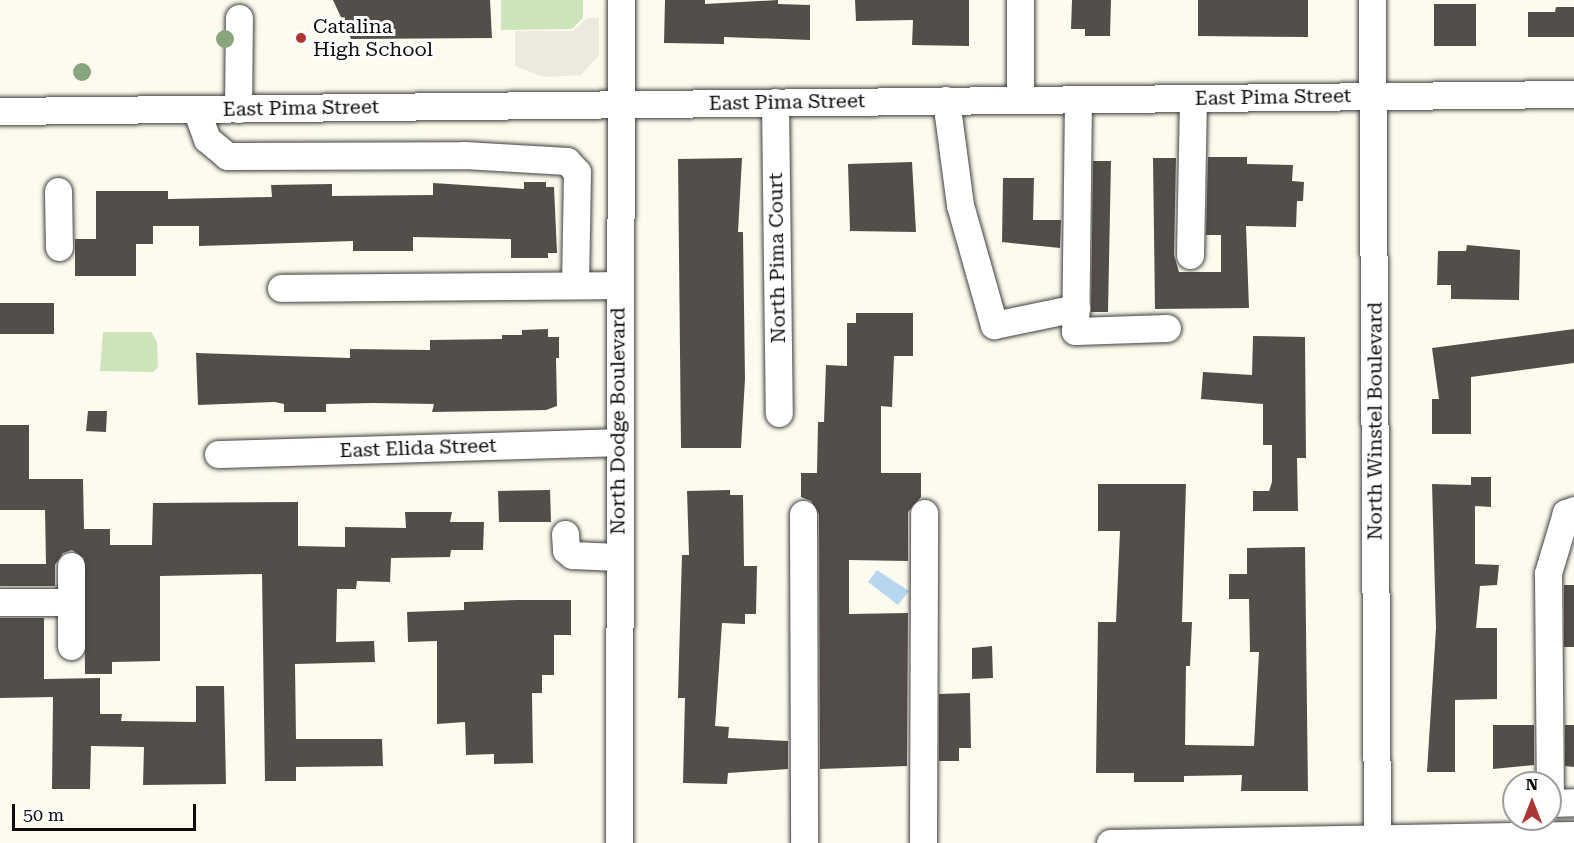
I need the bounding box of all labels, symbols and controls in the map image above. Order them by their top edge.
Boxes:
place label: Catalina High School [313,14,433,61]
marker: Catalina High School [294,31,308,45]
street label: East Pima Street [1195,84,1351,110]
street label: East Pima Street [709,89,865,115]
street label: East Pima Street [223,95,379,121]
street label: North Pima Court [764,172,790,344]
street label: North Winstel Boulevard [1363,302,1387,540]
street label: North Dodge Boulevard [606,307,630,535]
street label: East Elida Street [339,433,497,463]
north arrow [1502,771,1562,831]
text: N [1526,775,1538,794]
scale bar [15,792,200,830]
text: 50 m [23,804,64,825]

